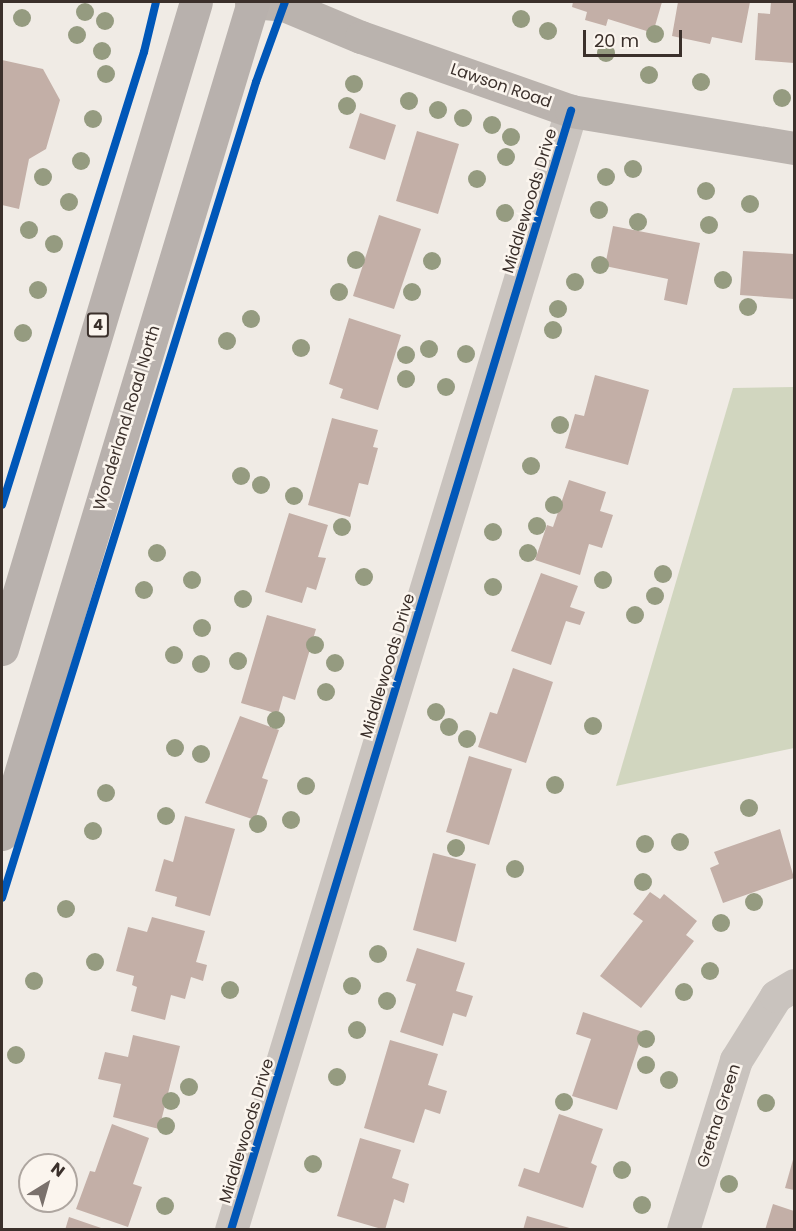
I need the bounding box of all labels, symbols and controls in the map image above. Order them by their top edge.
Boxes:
scale bar [586,18,685,56]
text: 20 m [594,28,639,53]
street label: Lawson Road [448,60,554,112]
street label: Middlewoods Drive [499,126,561,276]
road number: 4 [86,313,110,337]
street label: Wonderland Road North [90,323,164,513]
street label: Middlewoods Drive [357,591,419,741]
street label: Middlewoods Drive [216,1056,278,1206]
street label: Gretna Green [693,1062,745,1170]
north arrow [18,1153,78,1213]
text: N [46,1157,70,1183]

